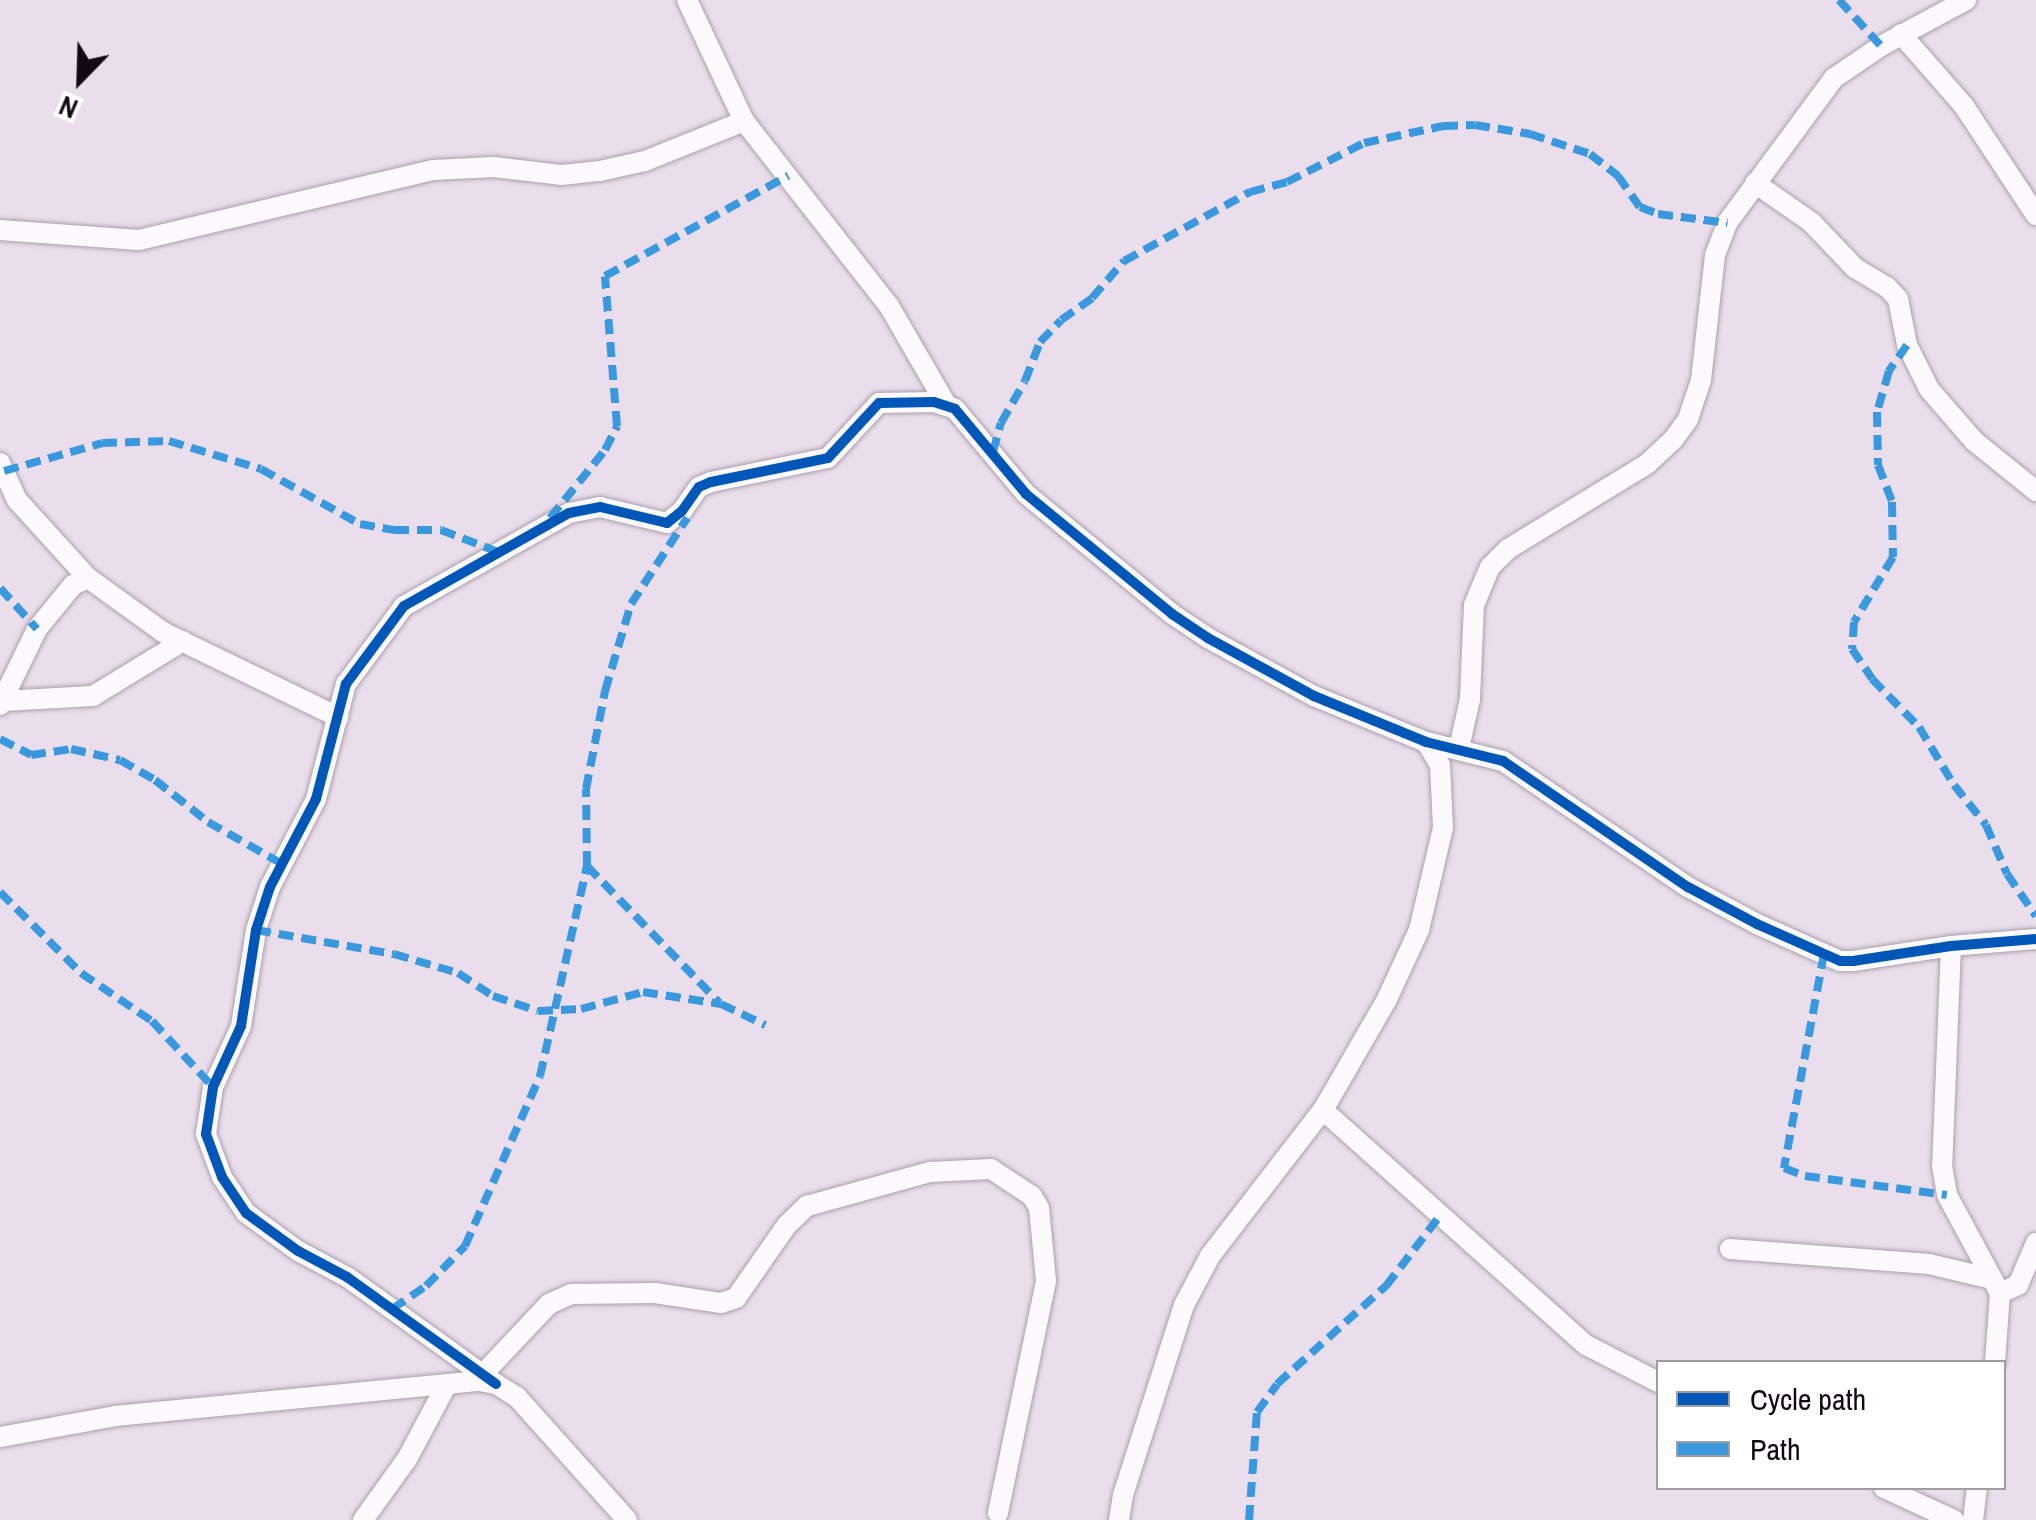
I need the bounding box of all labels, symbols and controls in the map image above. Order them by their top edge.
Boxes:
north arrow [30,30,130,130]
text: N [53,87,83,128]
legend [1656,1360,2006,1490]
text: Cycle path [1750,1379,1866,1419]
text: Path [1750,1429,1801,1469]

